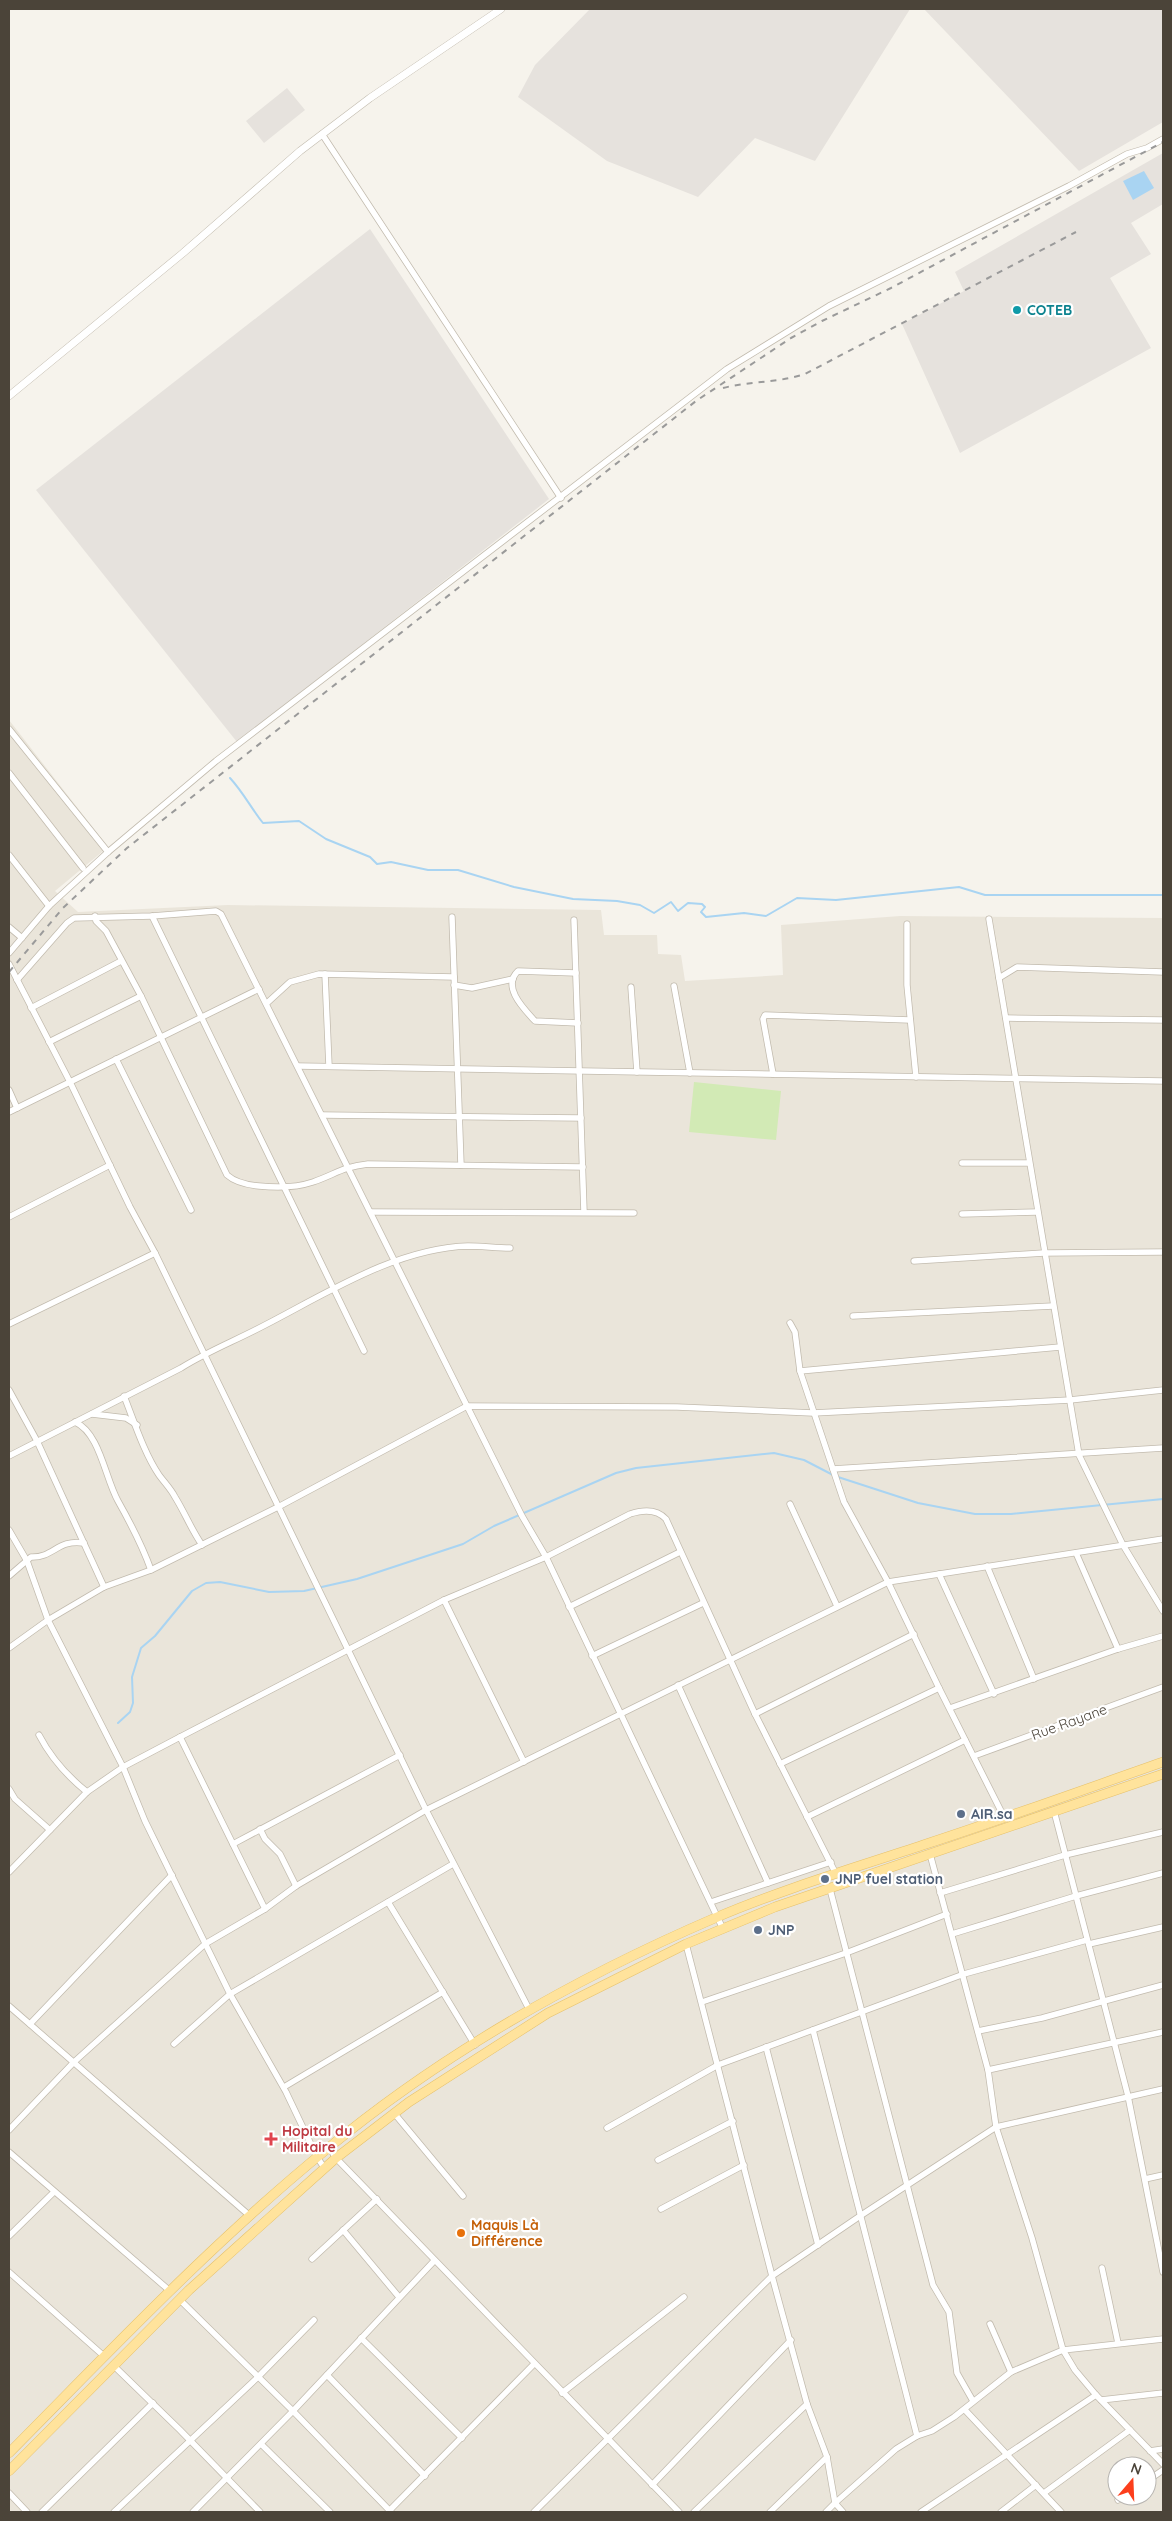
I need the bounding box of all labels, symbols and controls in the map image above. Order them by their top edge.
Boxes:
place label: COTEB [1027,301,1072,319]
marker: COTEB [1011,304,1023,316]
street label: Rue Rayane [1029,1700,1109,1744]
place label: AIR.sa [971,1805,1013,1823]
marker: AIR.sa [955,1808,967,1820]
place label: JNP fuel station [835,1870,943,1888]
marker: JNP fuel station [819,1873,831,1885]
place label: JNP [768,1921,794,1939]
marker: JNP [752,1924,764,1936]
place label: Hopital du Militaire [282,2122,352,2156]
marker: Hopital du Militaire [264,2132,278,2146]
place label: Maquis Là Différence [471,2216,543,2250]
marker: Maquis Là Différence [455,2227,467,2239]
north arrow [1107,2456,1157,2506]
text: N [1128,2459,1144,2479]

